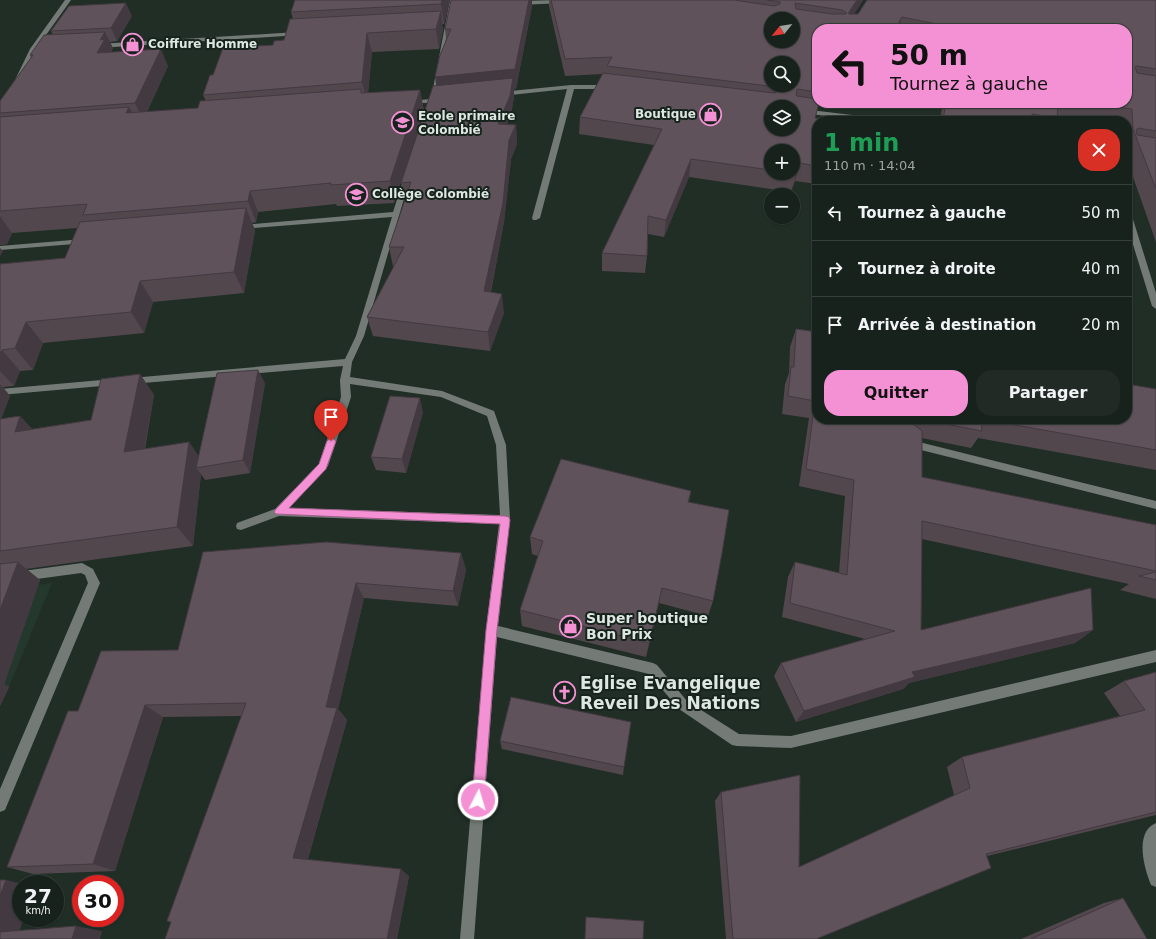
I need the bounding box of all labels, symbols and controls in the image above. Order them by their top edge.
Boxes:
north arrow [764,12,800,48]
map controls [764,12,800,224]
shop icon: Coiffure Homme [119,31,145,57]
place label: Coiffure Homme [148,37,257,51]
text: 50 m [890,39,968,72]
icon: left [824,40,876,92]
button: search [764,56,800,92]
text: Tournez à gauche [890,73,1048,94]
button: layers [764,100,800,136]
shop icon: Boutique [698,101,724,127]
place label: Boutique [635,107,696,121]
place label: Ecole primaire Colombié [418,109,515,137]
school or university icon: Ecole primaire Colombié [389,110,415,136]
text: 1 min [824,129,899,157]
button: close [1078,129,1120,171]
button: + [764,144,800,180]
text: 110 m · 14:04 [824,158,915,173]
school or university icon: Collège Colombié [343,181,369,207]
place label: Collège Colombié [372,187,489,201]
button: − [764,188,800,224]
icon: left [824,202,846,224]
text: Tournez à gauche [858,204,1006,222]
text: 50 m [1082,204,1120,222]
icon: right [824,258,846,280]
text: Tournez à droite [858,260,996,278]
text: 40 m [1082,260,1120,278]
icon: arrive [824,314,846,336]
text: Arrivée à destination [858,316,1036,334]
text: 20 m [1082,316,1120,334]
button: Quitter [824,370,968,416]
button: Partager [976,370,1120,416]
pin [314,400,348,441]
icon: arrive [320,406,342,428]
place label: Super boutique Bon Prix [586,610,708,642]
shop icon: Super boutique Bon Prix [558,613,584,639]
place label: Eglise Evangelique Reveil Des Nations [580,673,760,713]
church icon: Eglise Evangelique Reveil Des Nations [551,680,577,706]
position arrow [457,779,499,821]
speed limit sign: 30 [72,875,124,927]
text: 27 [24,884,52,908]
text: km/h [25,905,51,916]

